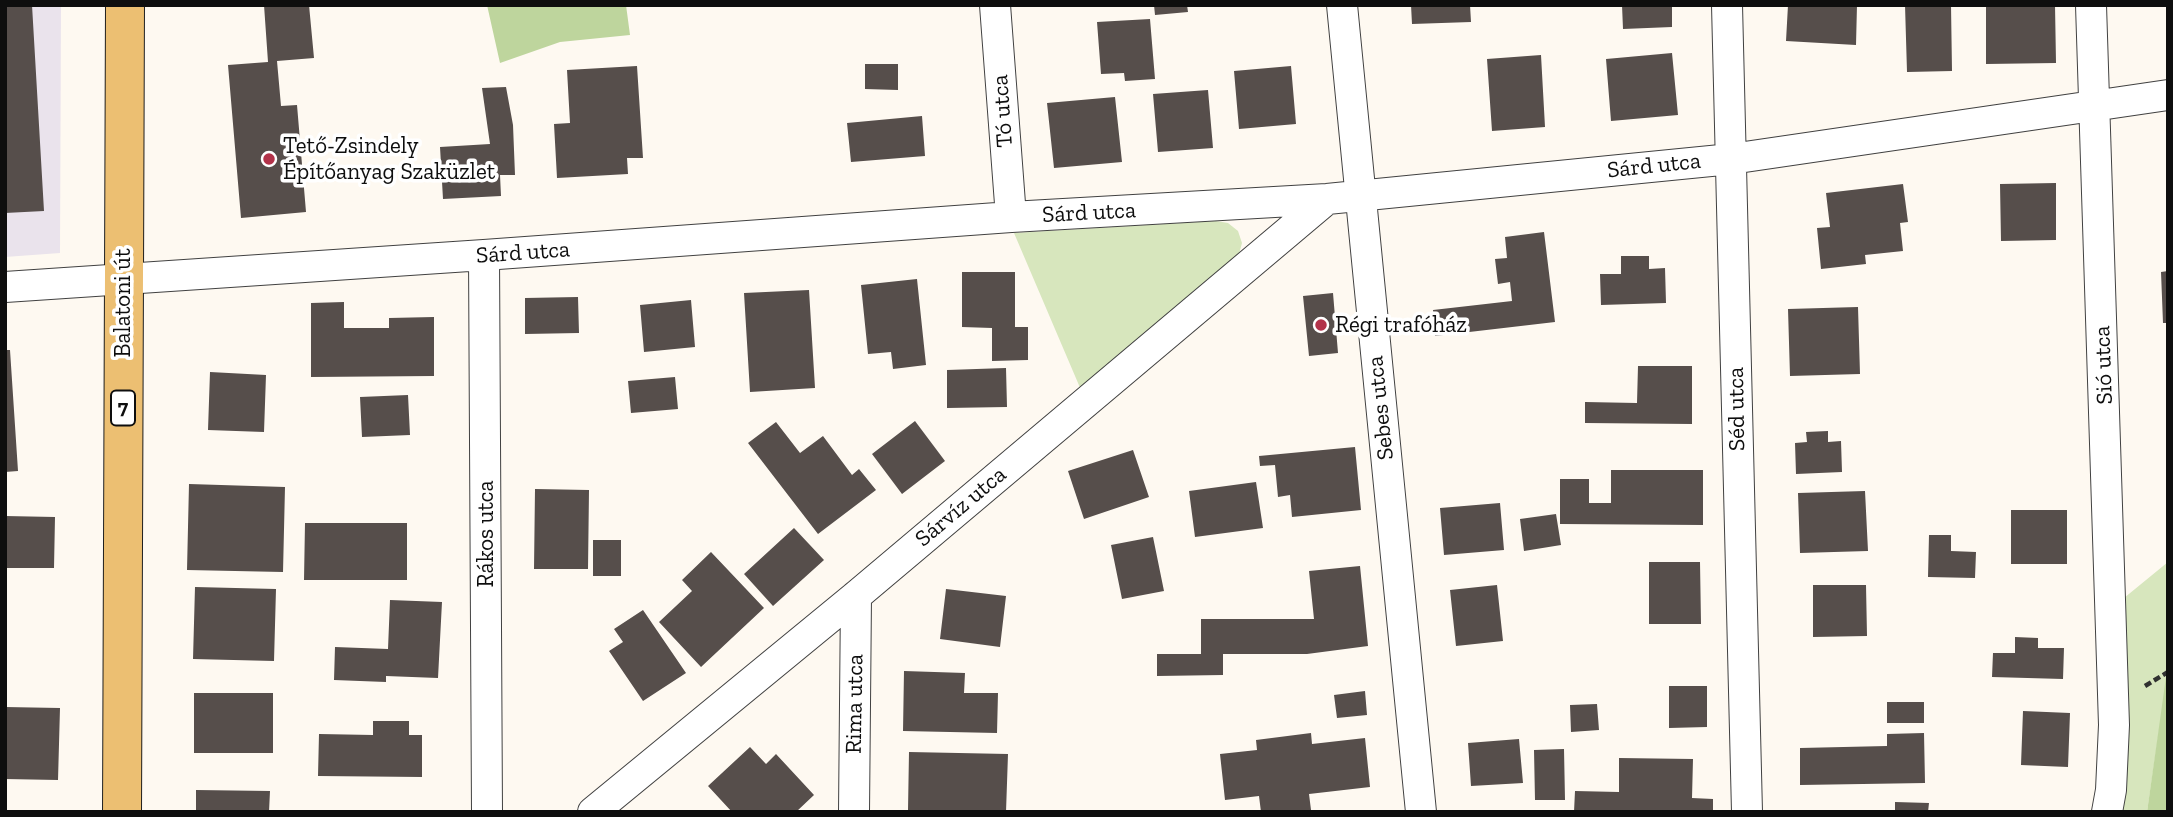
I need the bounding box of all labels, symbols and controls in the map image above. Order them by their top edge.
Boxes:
street label: Tó utca [987,74,1019,148]
place label: Tető-Zsindely Építőanyag Szaküzlet [283,132,495,186]
street label: Sárd utca [1606,147,1702,185]
marker: Tető-Zsindely Építőanyag Szaküzlet [261,151,277,167]
street label: Sárd utca [1041,197,1137,229]
street label: Sárd utca [475,236,571,270]
street label: Balatoni út [109,249,137,357]
place label: Régi trafóház [1335,311,1467,339]
marker: Régi trafóház [1313,317,1329,333]
street label: Sió utca [2089,325,2119,405]
street label: Sebes utca [1362,355,1400,461]
street label: Séd utca [1722,367,1752,451]
road number: 7 [111,390,135,426]
street label: Sárvíz utca [910,461,1012,553]
street label: Rákos utca [472,480,500,588]
street label: Rima utca [840,654,870,754]

